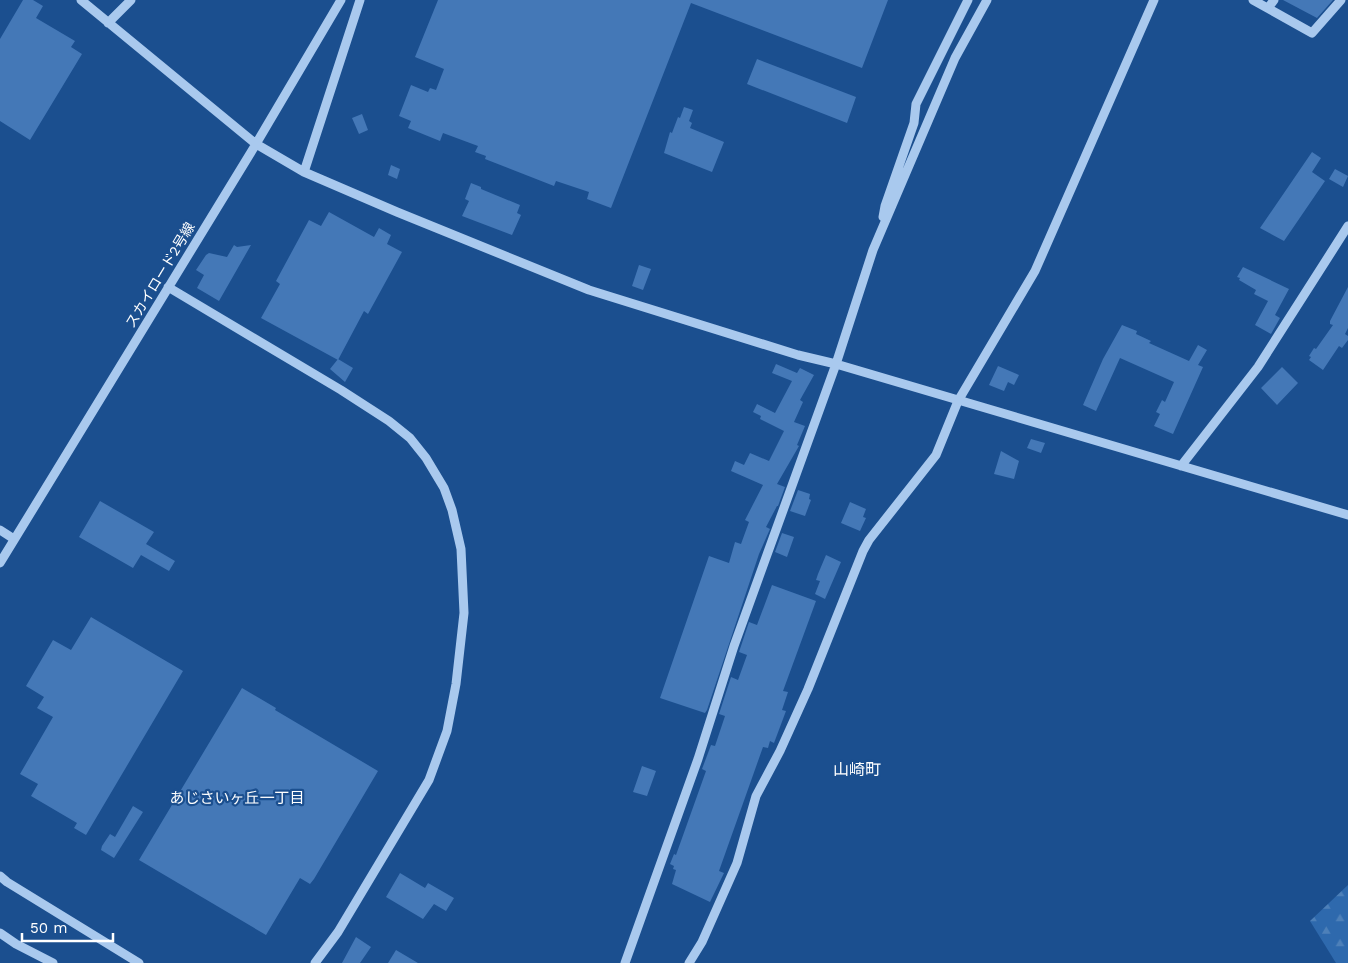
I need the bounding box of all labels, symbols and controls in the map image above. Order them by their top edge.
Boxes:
street label: スカイロード2号線 [122,219,198,331]
district label: 山崎町 [833,760,881,779]
district label: あじさいヶ丘一丁目 [169,789,305,807]
scale bar [22,910,114,942]
text: 50 m [30,919,67,937]

